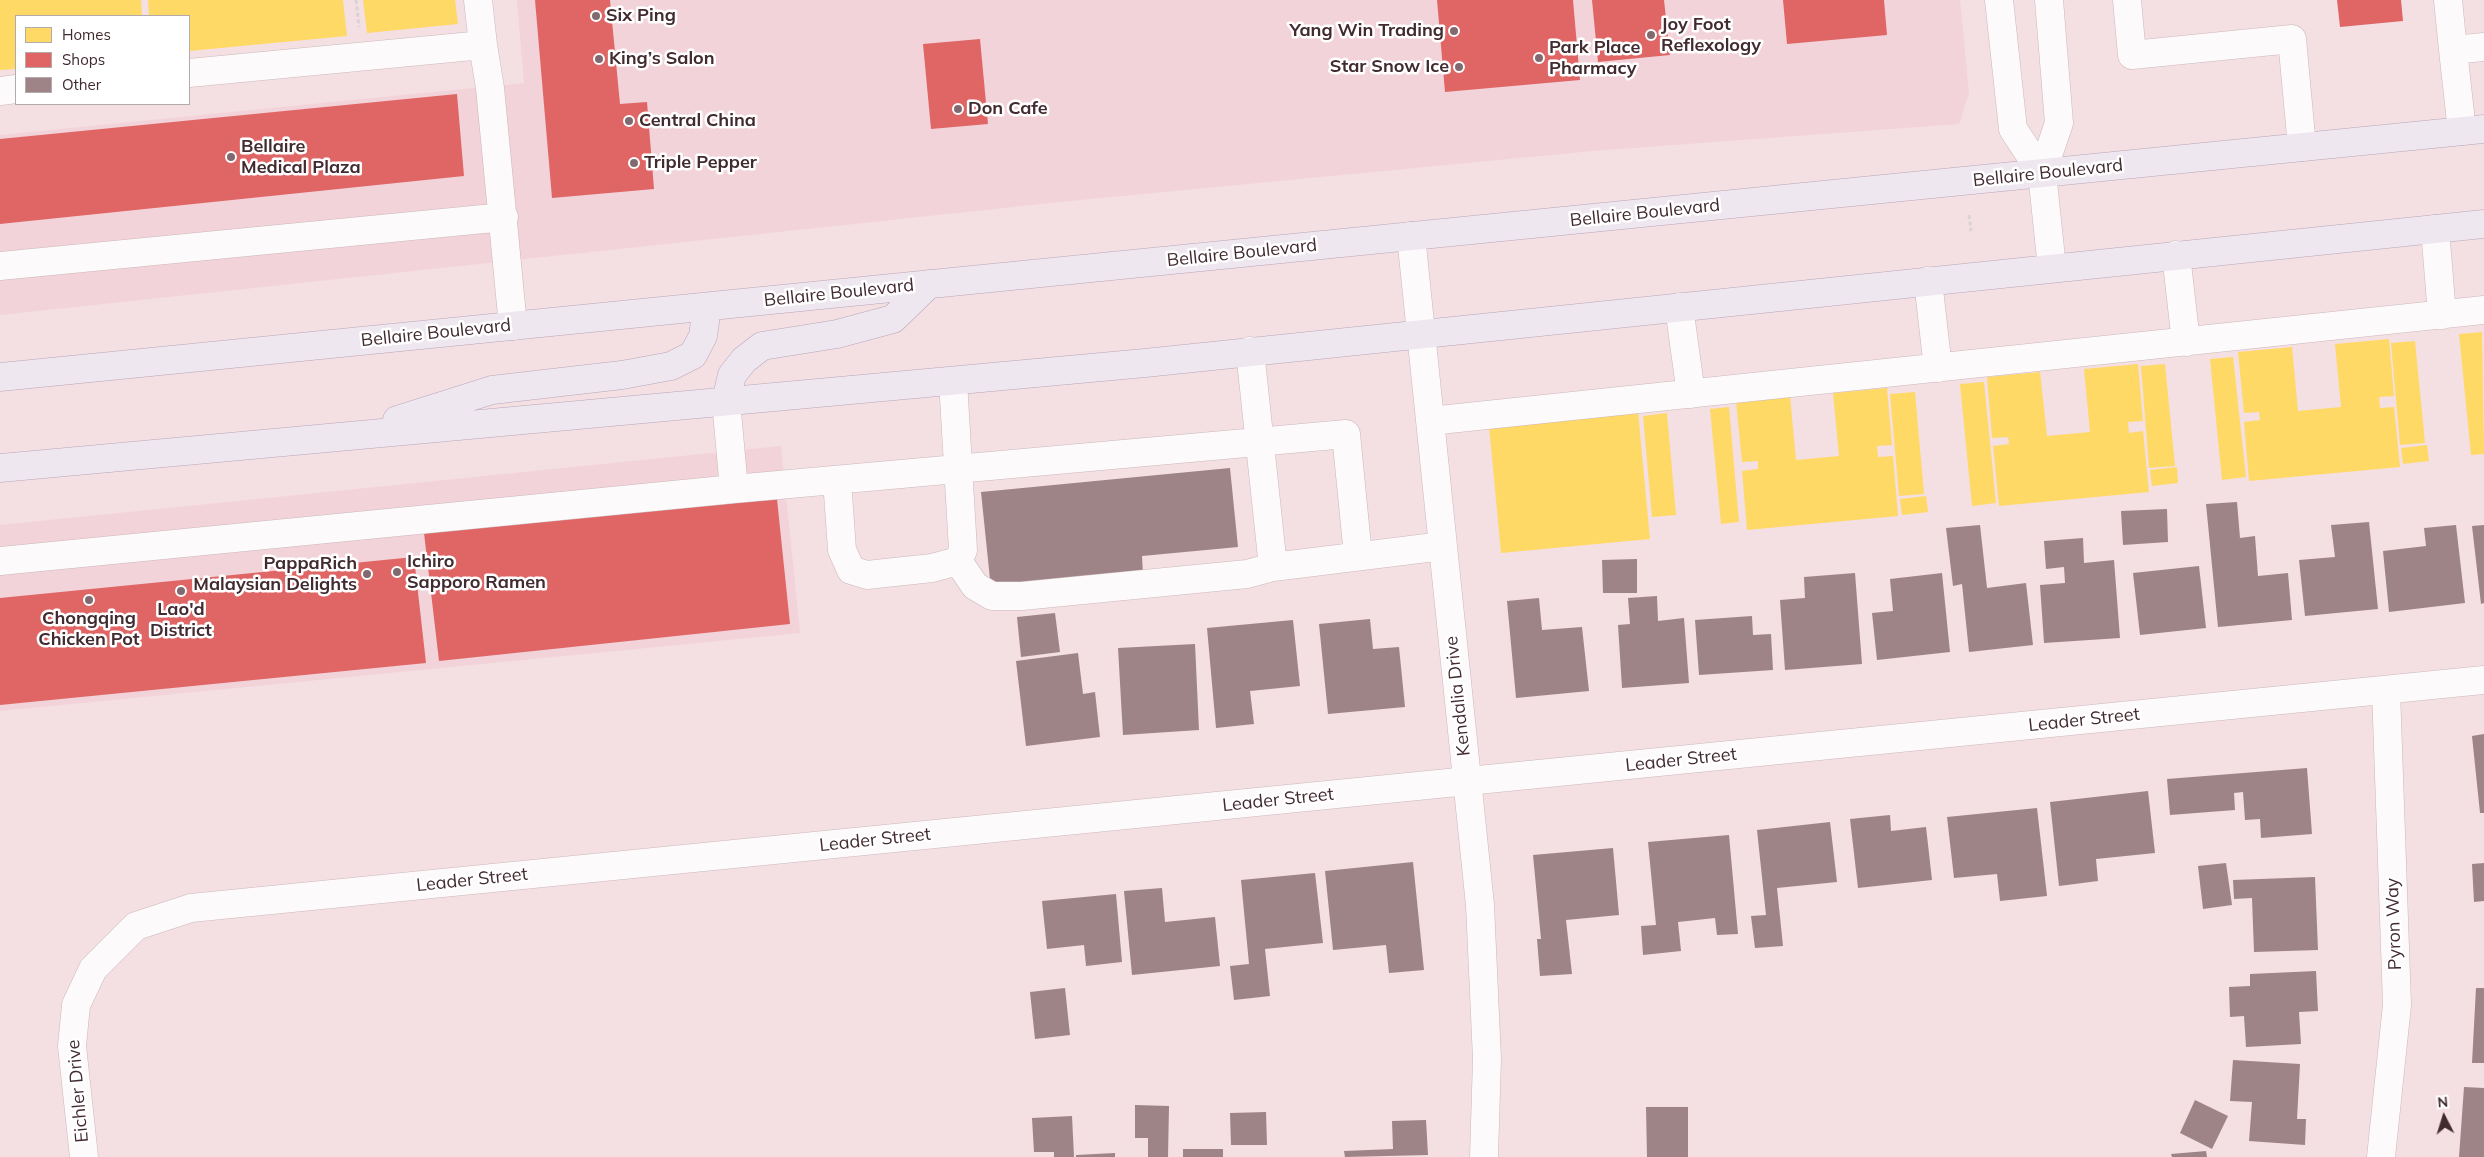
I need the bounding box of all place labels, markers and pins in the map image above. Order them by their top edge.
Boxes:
place label: Six Ping [606,5,676,27]
marker: Six Ping [590,10,602,22]
place label: Joy Foot Reflexology [1661,14,1761,56]
place label: Yang Win Trading [1289,20,1444,42]
marker: Yang Win Trading [1448,25,1460,37]
marker: Joy Foot Reflexology [1645,29,1657,41]
place label: Park Place Pharmacy [1549,37,1640,80]
place label: King’s Salon [609,48,715,70]
marker: Park Place Pharmacy [1533,52,1545,64]
marker: King’s Salon [593,53,605,65]
place label: Star Snow Ice [1330,56,1449,78]
marker: Star Snow Ice [1453,61,1465,73]
place label: Don Cafe [968,98,1048,120]
marker: Don Cafe [952,103,964,115]
place label: Central China [639,110,756,132]
marker: Central China [623,115,635,127]
place label: Bellaire Medical Plaza [241,136,361,178]
marker: Bellaire Medical Plaza [225,151,237,163]
place label: Triple Pepper [644,152,757,174]
marker: Triple Pepper [628,157,640,169]
place label: Ichiro Sapporo Ramen [407,551,546,594]
place label: PappaRich Malaysian Delights [193,553,357,596]
marker: Ichiro Sapporo Ramen [391,566,403,578]
marker: PappaRich Malaysian Delights [361,568,373,580]
marker: Lao'd District [175,585,187,597]
marker: Chongqing Chicken Pot [83,594,95,606]
place label: Lao'd District [150,599,212,642]
place label: Chongqing Chicken Pot [38,608,140,650]

